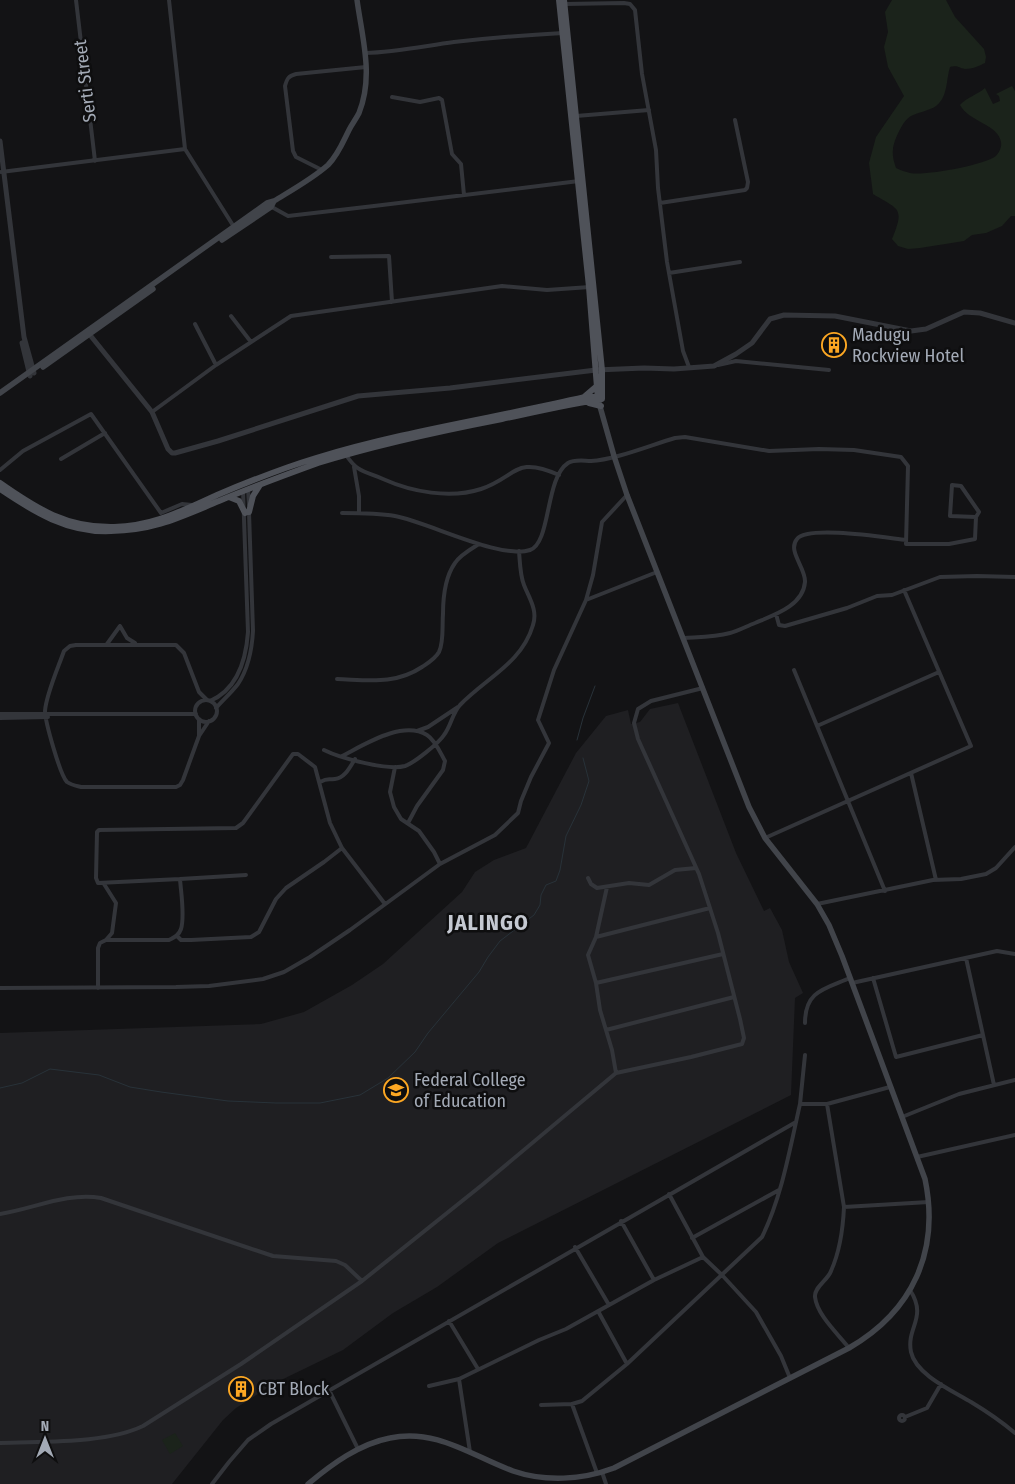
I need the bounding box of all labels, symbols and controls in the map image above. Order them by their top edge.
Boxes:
street label: Serti Street [69,38,101,124]
place label: Madugu Rockview Hotel [852,324,964,367]
building icon: Madugu Rockview Hotel [821,332,847,358]
district label: JALINGO [446,909,529,936]
place label: Federal College of Education [414,1069,526,1112]
school or university icon: Federal College of Education [383,1077,409,1103]
building icon: CBT Block [228,1376,254,1402]
place label: CBT Block [258,1378,330,1400]
north arrow [20,1414,70,1464]
text: N [41,1418,49,1435]

